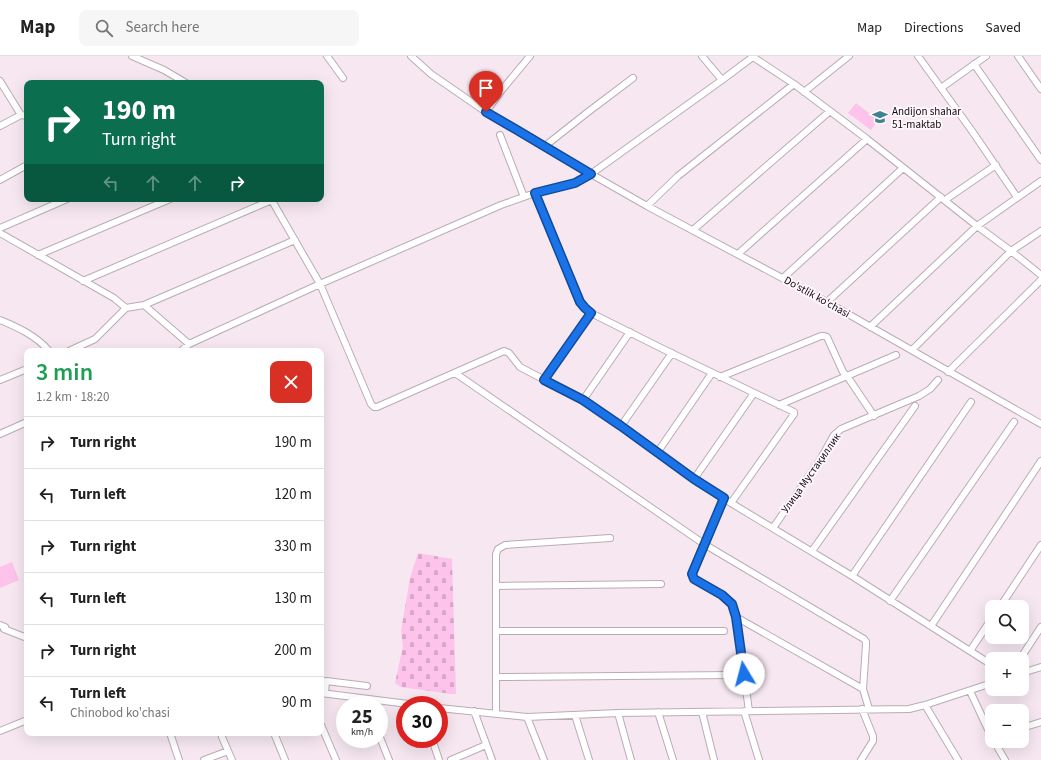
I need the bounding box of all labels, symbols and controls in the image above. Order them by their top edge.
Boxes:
search box [79,10,359,46]
text: Map [20,14,55,41]
icon: search [93,17,115,39]
text: Search here [125,17,199,38]
text: Map [857,18,882,38]
text: Directions [904,18,963,38]
text: Saved [985,18,1021,38]
pin [469,71,503,112]
icon: arrive [475,77,497,99]
text: 190 m [102,90,176,130]
icon: right [36,96,88,148]
place label: Andijon shahar 51-maktab [892,104,961,132]
school or university icon: Andijon shahar 51-maktab [871,108,889,126]
text: Turn right [102,127,176,152]
icon: left [100,172,122,194]
icon: ahead [142,172,164,194]
icon: ahead [184,172,206,194]
icon: right [226,172,248,194]
street label: Do'stlik ko'chasi [781,273,853,321]
text: 3 min [36,355,93,390]
button: close [270,361,312,403]
text: 1.2 km · 18:20 [36,388,110,406]
street label: Улица Мустақиллик [778,430,845,516]
icon: right [36,432,58,454]
text: Turn right [70,432,136,453]
text: 190 m [274,432,312,453]
icon: left [36,484,58,506]
text: Turn left [70,484,126,505]
text: 120 m [274,484,312,505]
icon: right [36,536,58,558]
text: Turn right [70,536,136,557]
text: 330 m [274,536,312,557]
icon: left [36,588,58,610]
text: Turn left [70,588,126,609]
text: 130 m [274,588,312,609]
map controls [985,600,1029,748]
button: search [985,600,1029,644]
icon: right [36,640,58,662]
text: Turn right [70,640,136,661]
text: 200 m [274,640,312,661]
button: + [985,652,1029,696]
position arrow [723,653,765,695]
text: Turn left [70,683,126,704]
icon: left [36,692,58,714]
text: 90 m [282,692,312,713]
speed limit sign: 30 [396,696,448,748]
text: 25 [351,703,373,731]
text: Chinobod ko'chasi [70,704,170,722]
button: − [985,704,1029,748]
text: km/h [351,725,373,739]

